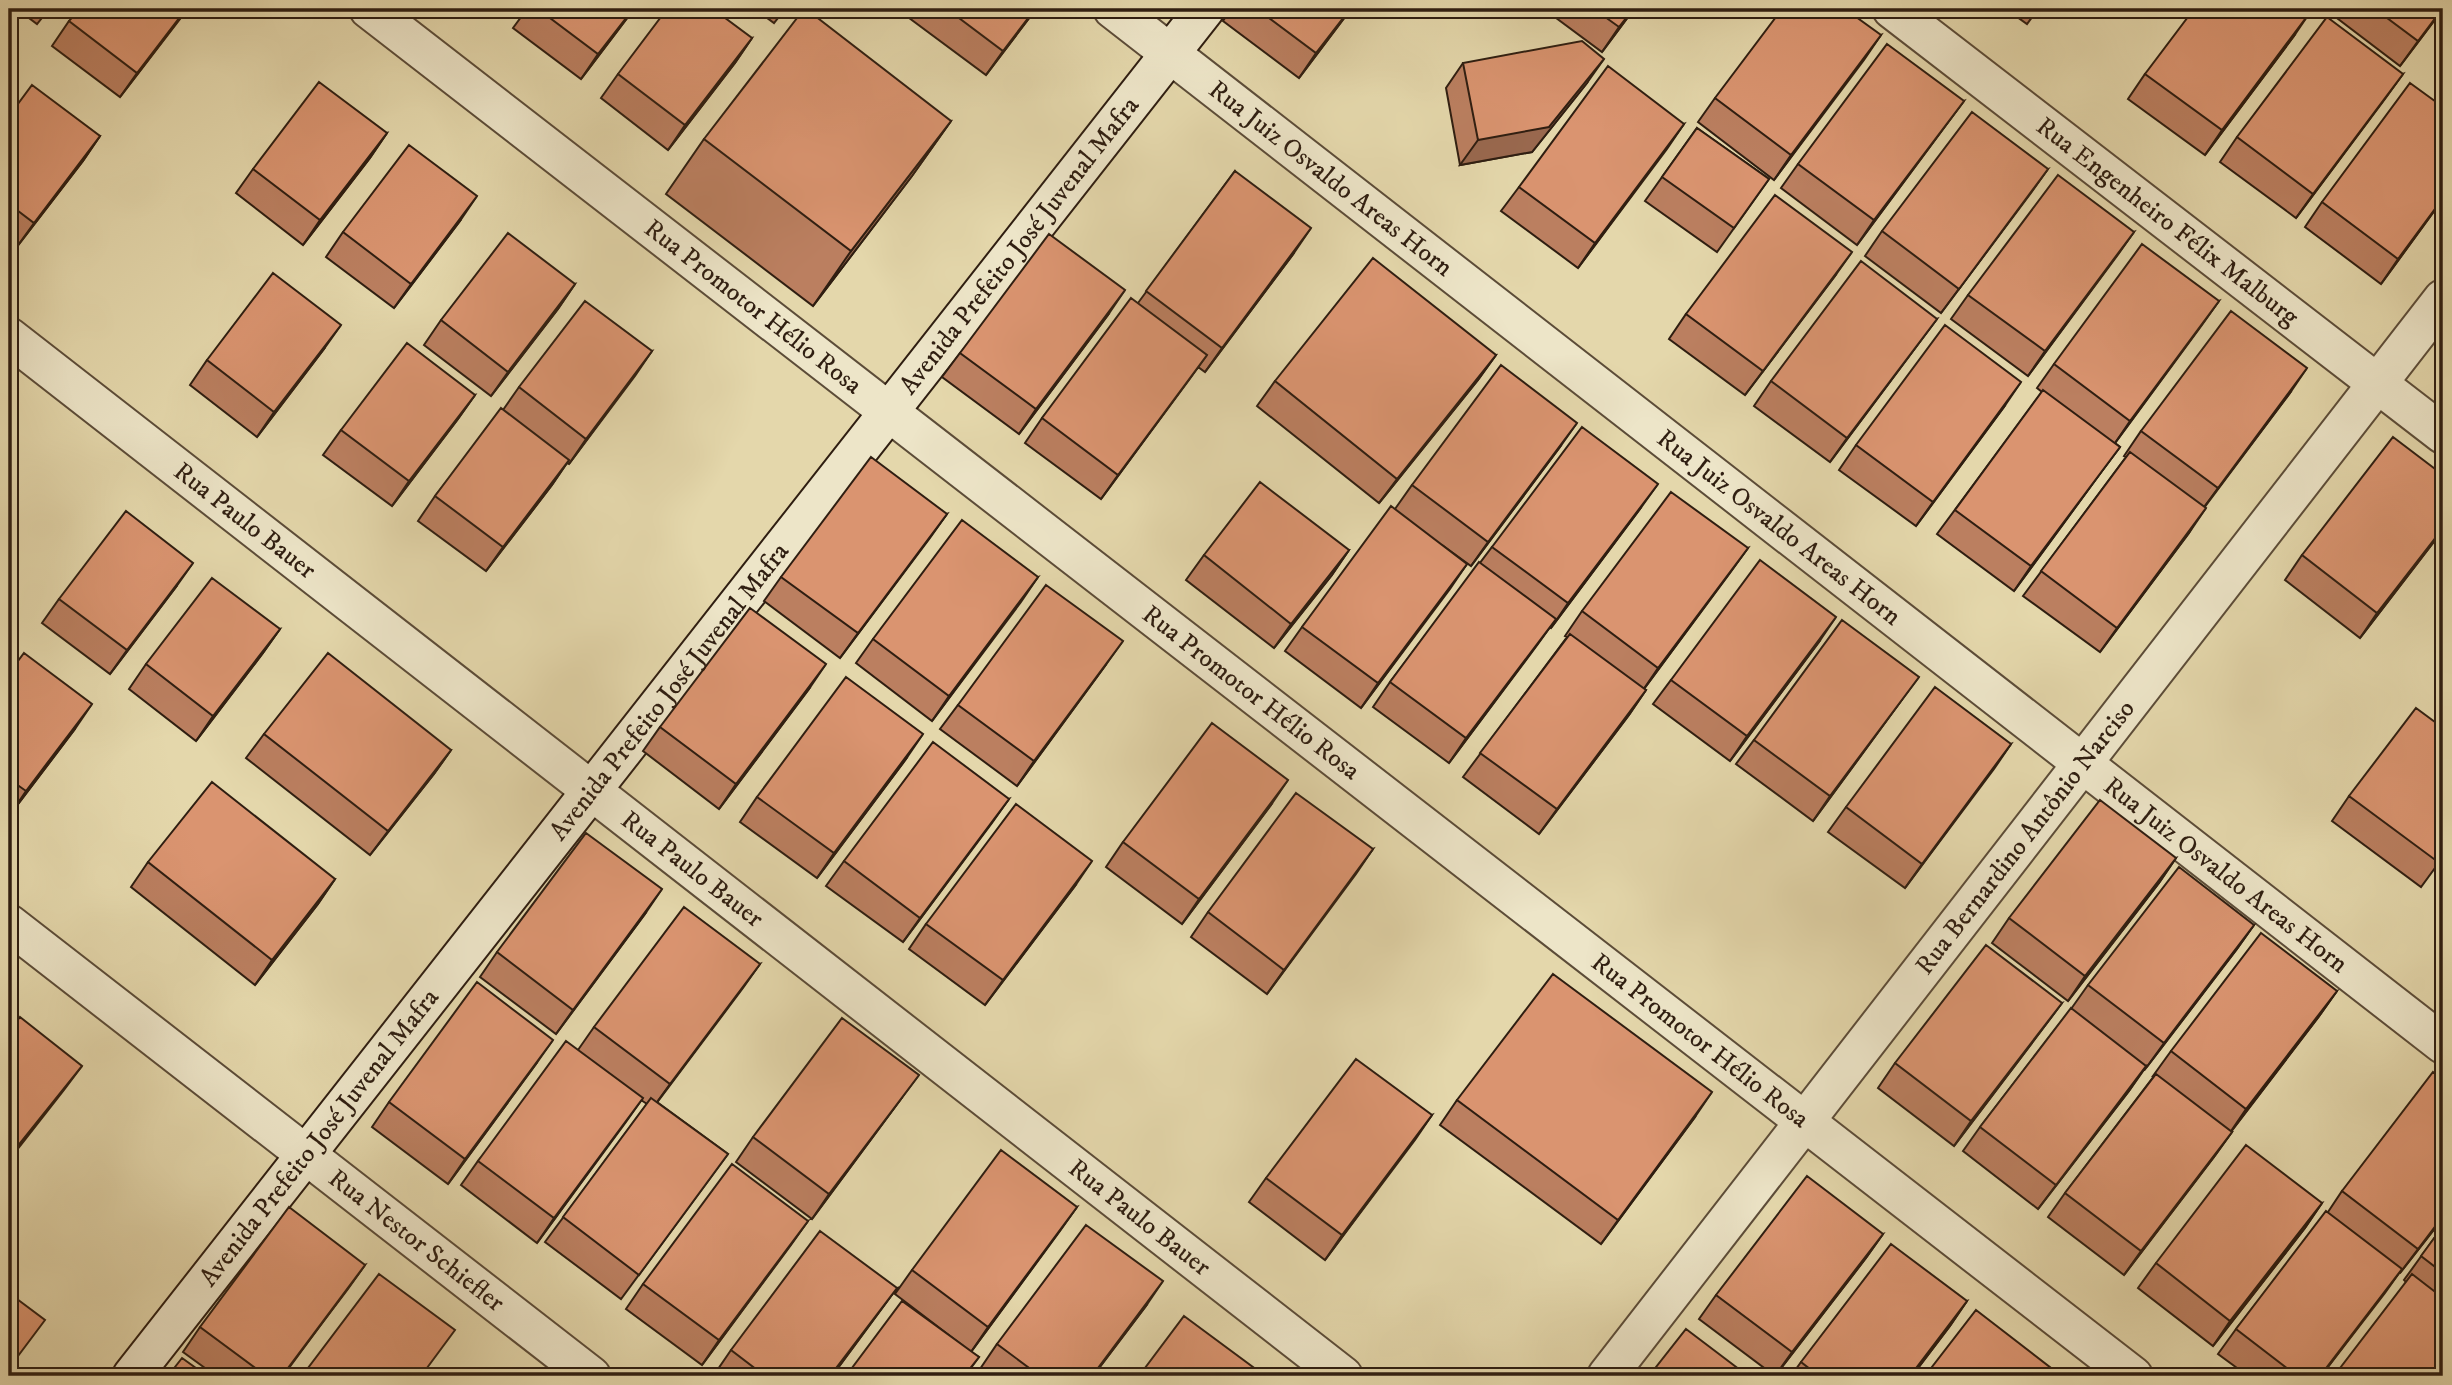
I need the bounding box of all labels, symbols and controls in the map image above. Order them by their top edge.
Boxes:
street label: Rua Juiz Osvaldo Areas Horn [1202,73,1460,284]
street label: Avenida Prefeito José Juvenal Mafra [892,90,1146,401]
street label: Rua Engenheiro Félix Malburg [2030,110,2306,333]
street label: Rua Promotor Hélio Rosa [638,212,869,401]
street label: Rua Juiz Osvaldo Areas Horn [1650,422,1908,633]
street label: Rua Paulo Bauer [167,455,323,587]
street label: Avenida Prefeito José Juvenal Mafra [542,536,796,847]
street label: Rua Promotor Hélio Rosa [1136,598,1367,787]
street label: Rua Bernardino Antônio Narciso [1908,693,2142,981]
street label: Rua Juiz Osvaldo Areas Horn [2097,770,2355,981]
street label: Rua Paulo Bauer [614,803,770,935]
street label: Rua Promotor Hélio Rosa [1585,946,1816,1135]
street label: Avenida Prefeito José Juvenal Mafra [192,982,446,1293]
street label: Rua Paulo Bauer [1062,1152,1218,1283]
street label: Rua Nestor Schiefler [322,1162,511,1319]

